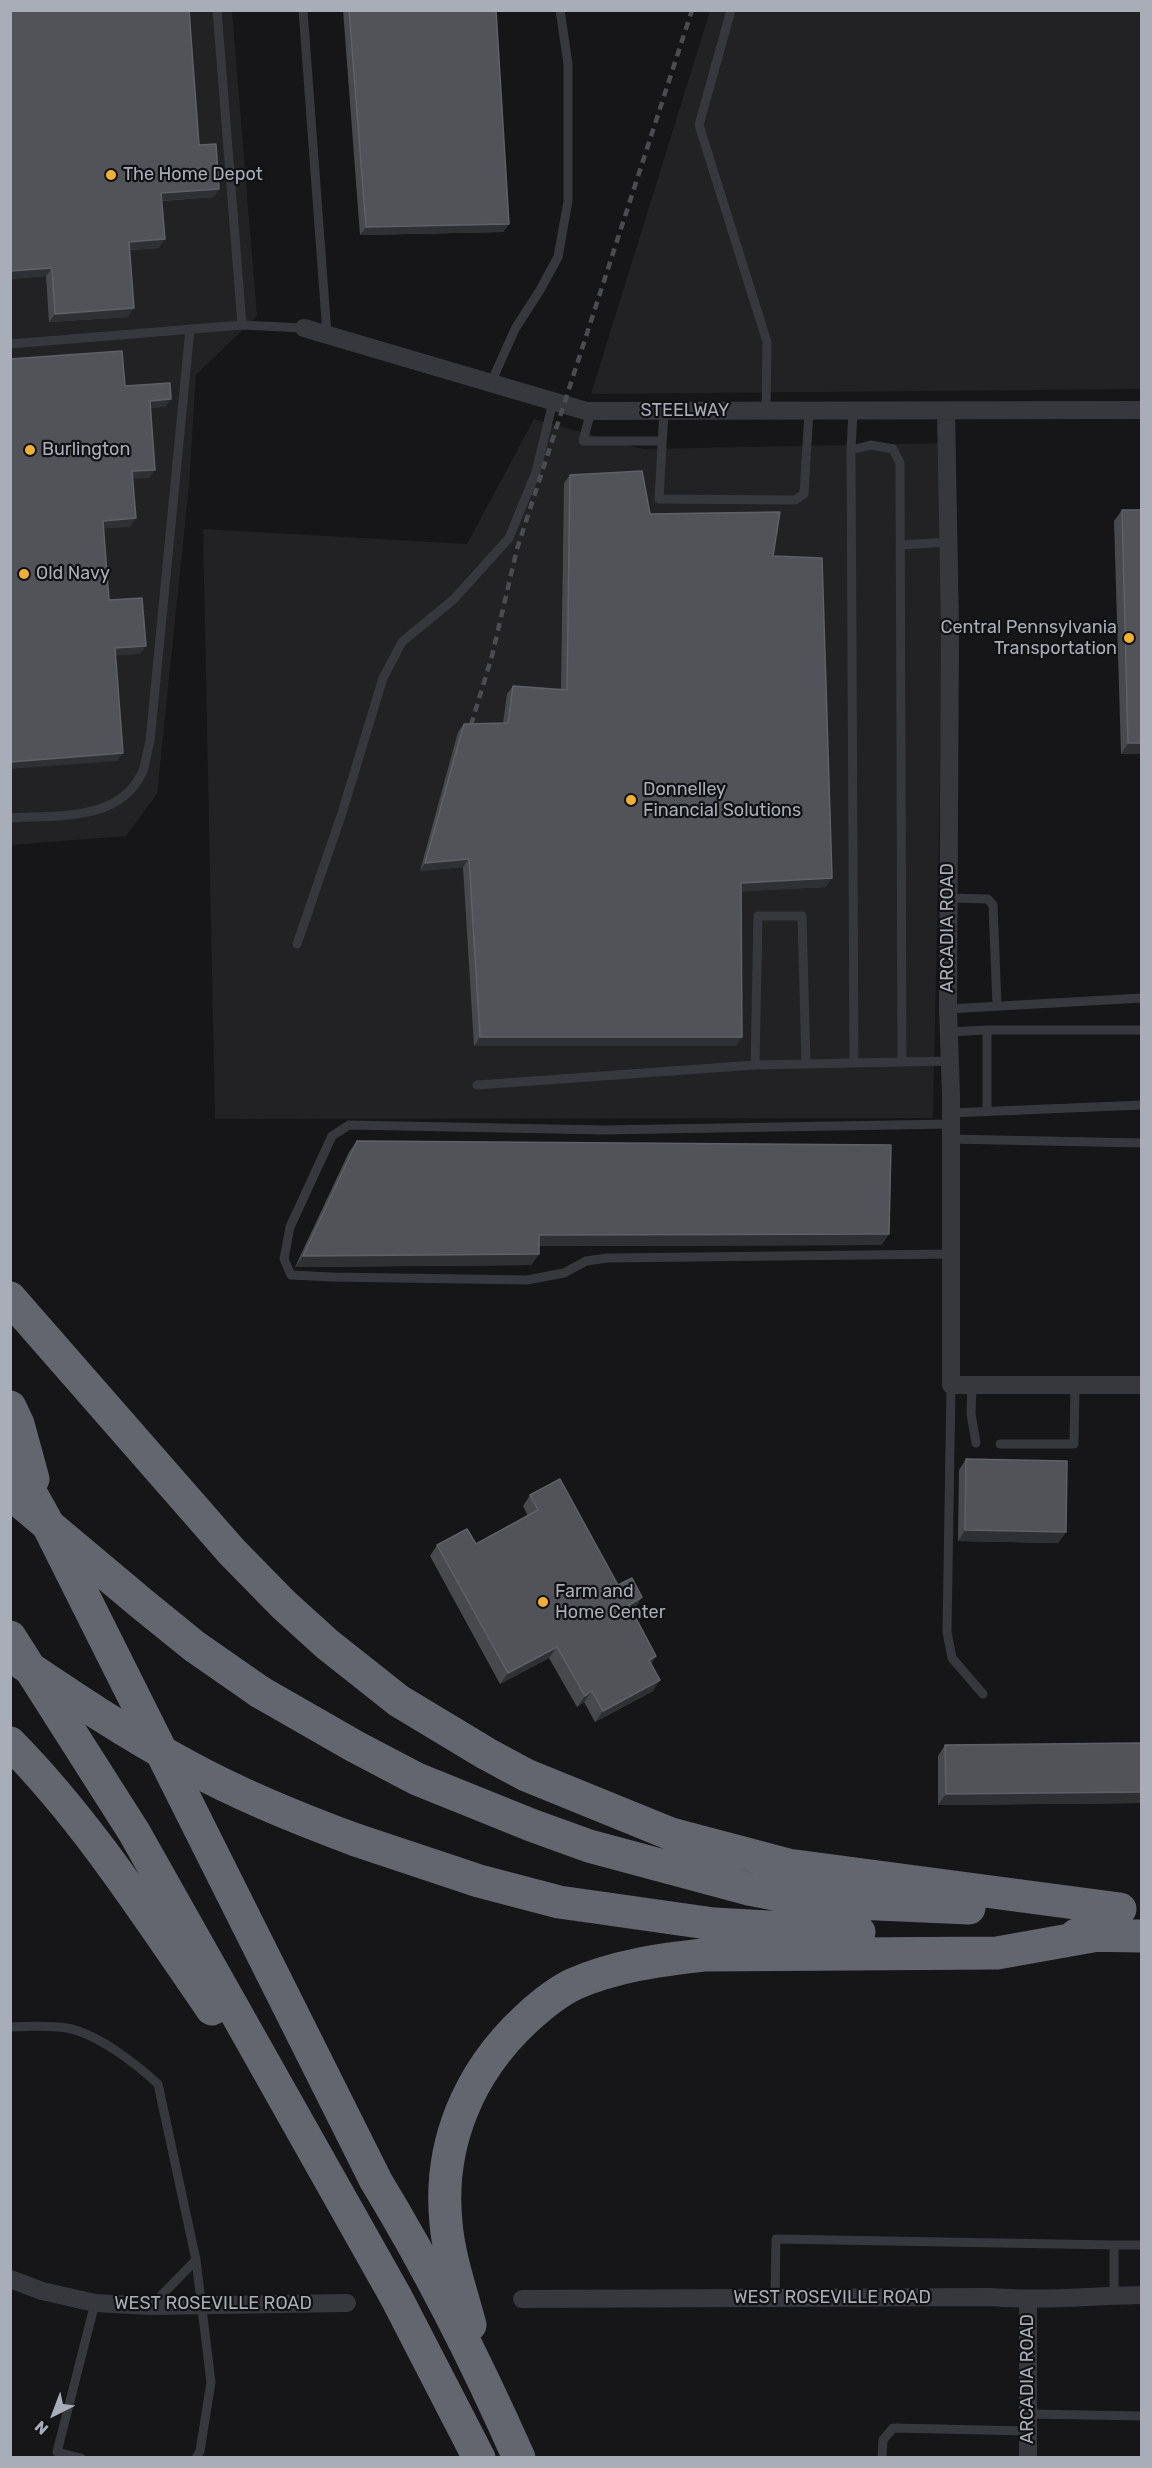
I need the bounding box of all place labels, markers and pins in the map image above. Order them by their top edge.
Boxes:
place label: The Home Depot [123,164,263,186]
marker: The Home Depot [104,168,118,182]
place label: Burlington [42,439,130,461]
marker: Burlington [23,443,37,457]
place label: Old Navy [36,563,110,585]
marker: Old Navy [17,567,31,581]
place label: Central Pennsylvania Transportation [940,617,1117,660]
marker: Central Pennsylvania Transportation [1122,631,1136,645]
place label: Donnelley Financial Solutions [643,779,801,822]
marker: Donnelley Financial Solutions [624,793,638,807]
place label: Farm and Home Center [555,1581,665,1624]
marker: Farm and Home Center [536,1595,550,1609]

